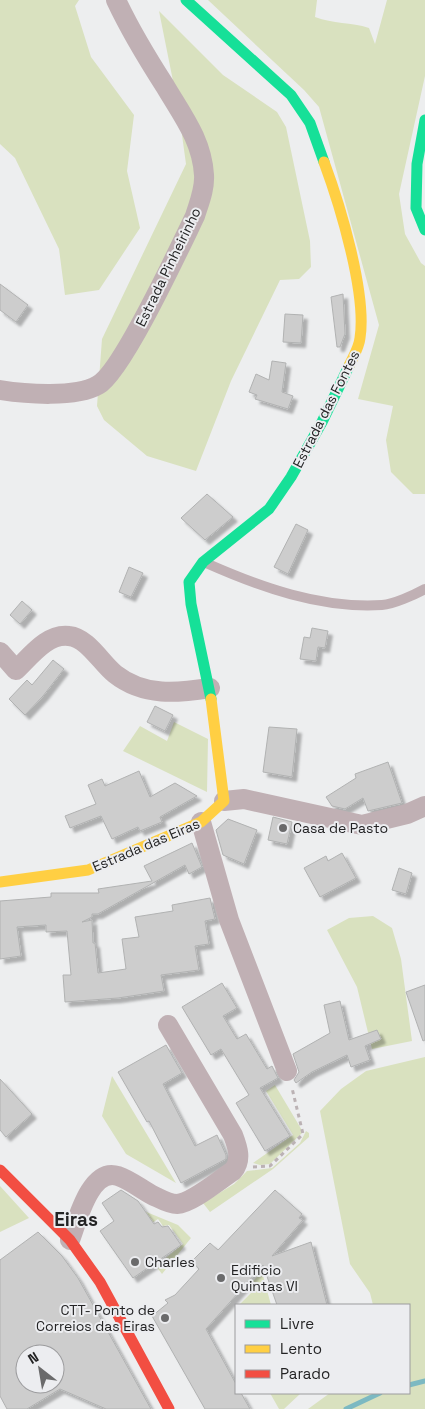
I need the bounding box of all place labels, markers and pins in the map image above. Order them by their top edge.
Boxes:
place label: Casa de Pasto [293,819,388,837]
marker: Casa de Pasto [277,822,289,834]
place label: Charles [145,1253,195,1271]
marker: Charles [129,1256,141,1268]
place label: Edificio Quintas VI [231,1261,298,1295]
marker: Edificio Quintas VI [215,1272,227,1284]
place label: CTT- Ponto de Correios das Eiras [36,1301,155,1335]
marker: CTT- Ponto de Correios das Eiras [159,1312,171,1324]

